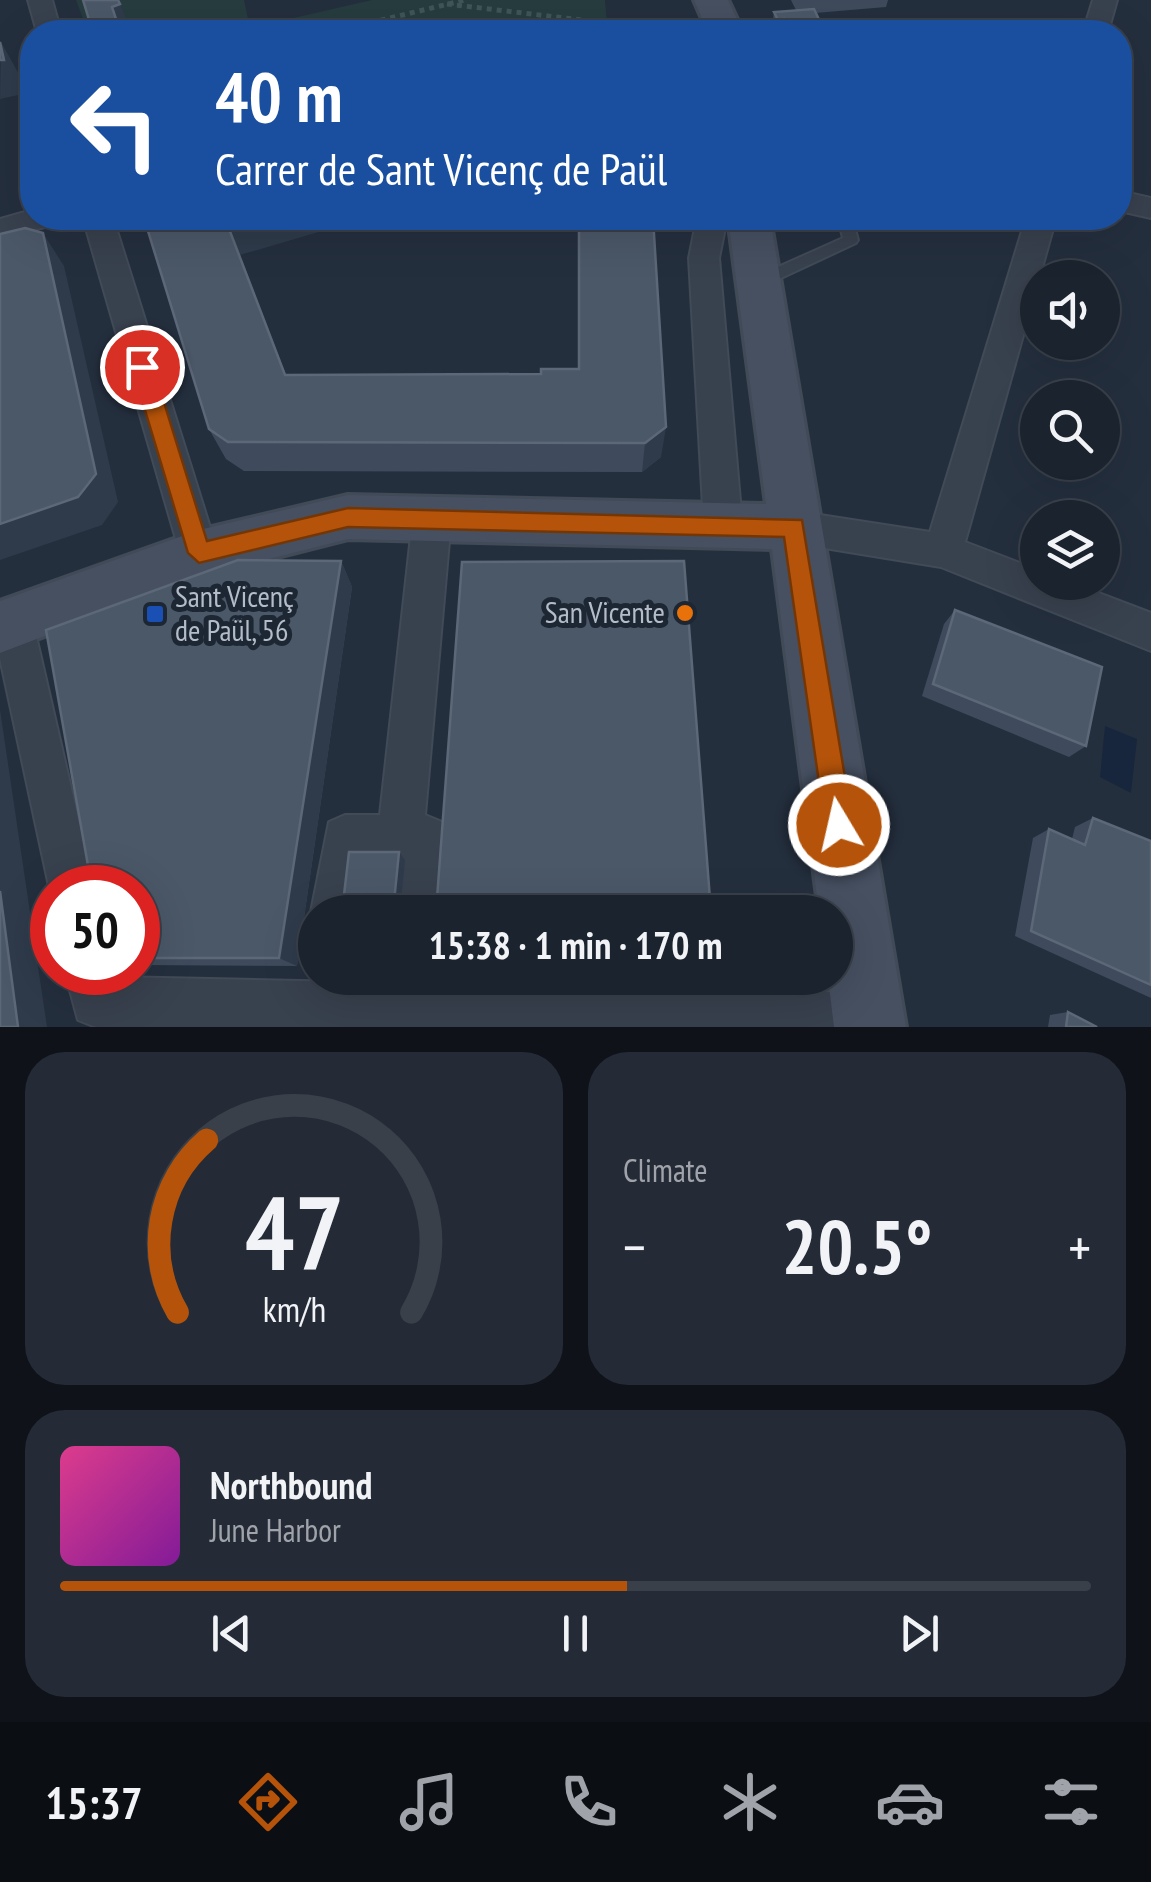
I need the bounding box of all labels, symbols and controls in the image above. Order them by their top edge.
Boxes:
text: 40 m [215,51,343,141]
icon: left [50,60,180,190]
text: Carrer de Sant Vicenç de Paül [215,139,667,197]
map controls [1020,260,1120,600]
button: sound [1020,260,1120,360]
pin [100,325,185,410]
icon: arrive [115,340,170,395]
button: search [1020,380,1120,480]
button: layers [1020,500,1120,600]
place label: Sant Vicenç de Paül, 56 [175,576,294,649]
place label: San Vicente [545,592,665,631]
marker: San Vicente [674,602,696,624]
marker: Sant Vicenç de Paül, 56 [144,603,166,625]
position arrow [787,773,891,877]
speed limit sign: 50 [30,865,160,995]
text: 15:38 · 1 min · 170 m [429,920,722,969]
text: Climate [623,1149,707,1191]
text: 47 [244,1164,344,1299]
text: 20.5° [782,1198,932,1295]
text: − [623,1211,646,1282]
text: + [1068,1211,1091,1282]
text: km/h [262,1286,326,1332]
text: Northbound [210,1460,372,1509]
text: June Harbor [210,1509,341,1551]
icon: previous [204,1606,259,1661]
icon: pause [548,1606,603,1661]
icon: next [892,1606,947,1661]
icon: directions [233,1767,303,1837]
icon: music [394,1767,464,1837]
icon: phone [554,1767,624,1837]
icon: climate [715,1767,785,1837]
icon: car [875,1767,945,1837]
icon: filters [1036,1767,1106,1837]
text: 15:37 [45,1773,143,1831]

